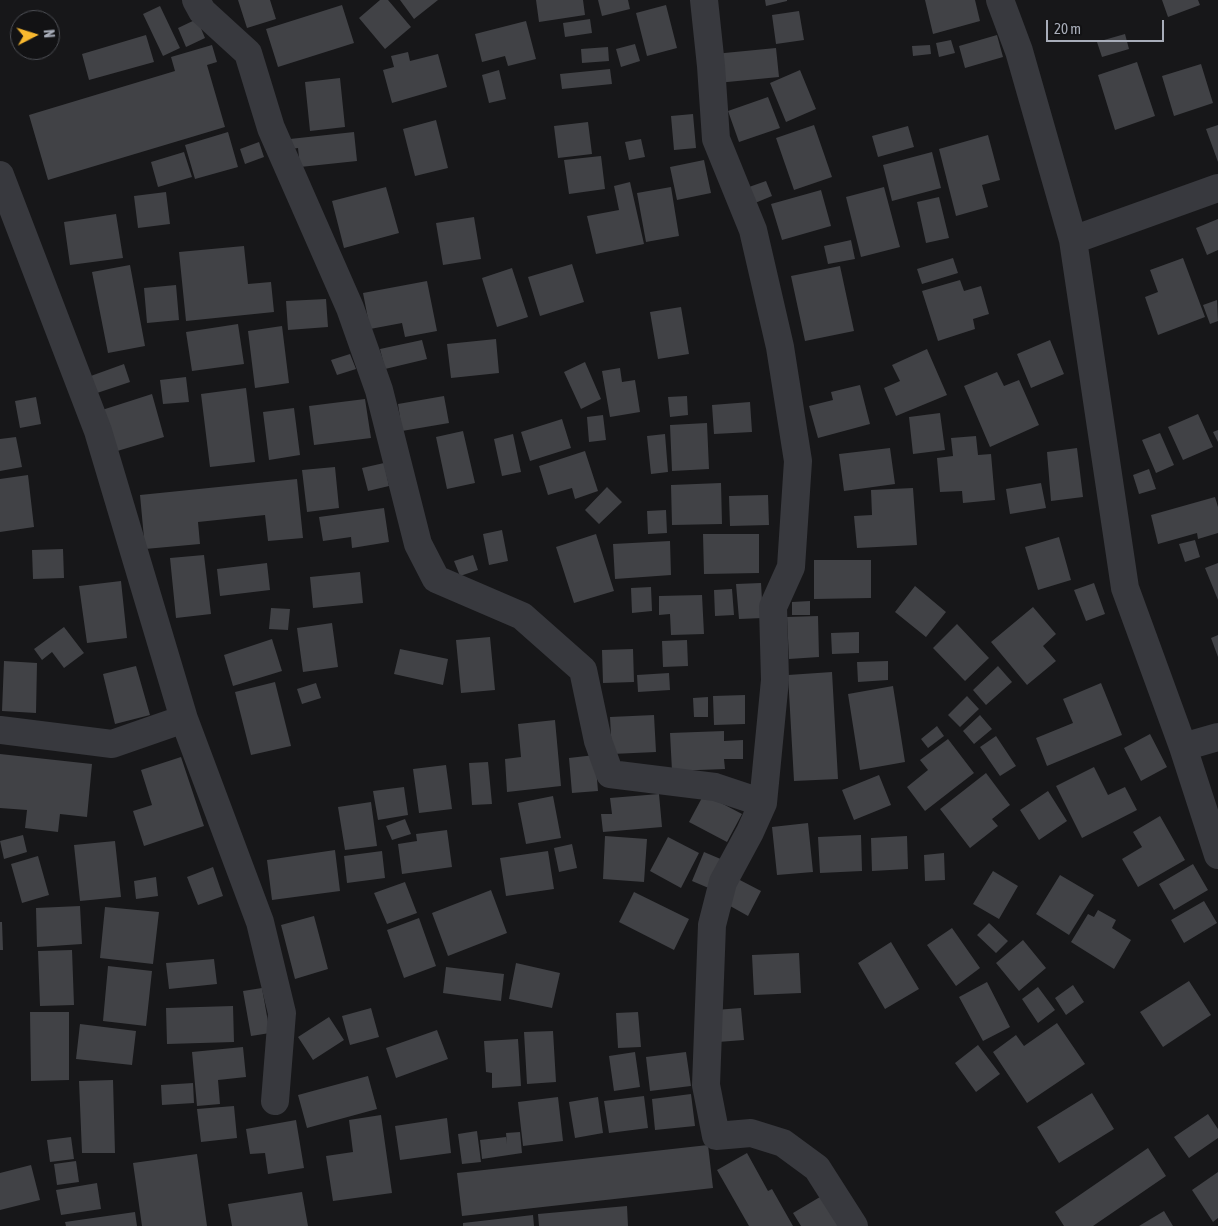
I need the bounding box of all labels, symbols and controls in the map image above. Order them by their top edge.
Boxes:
north arrow [10,10,60,60]
scale bar [1048,10,1166,42]
text: 20 m [1054,20,1081,37]
text: N [41,29,57,39]

